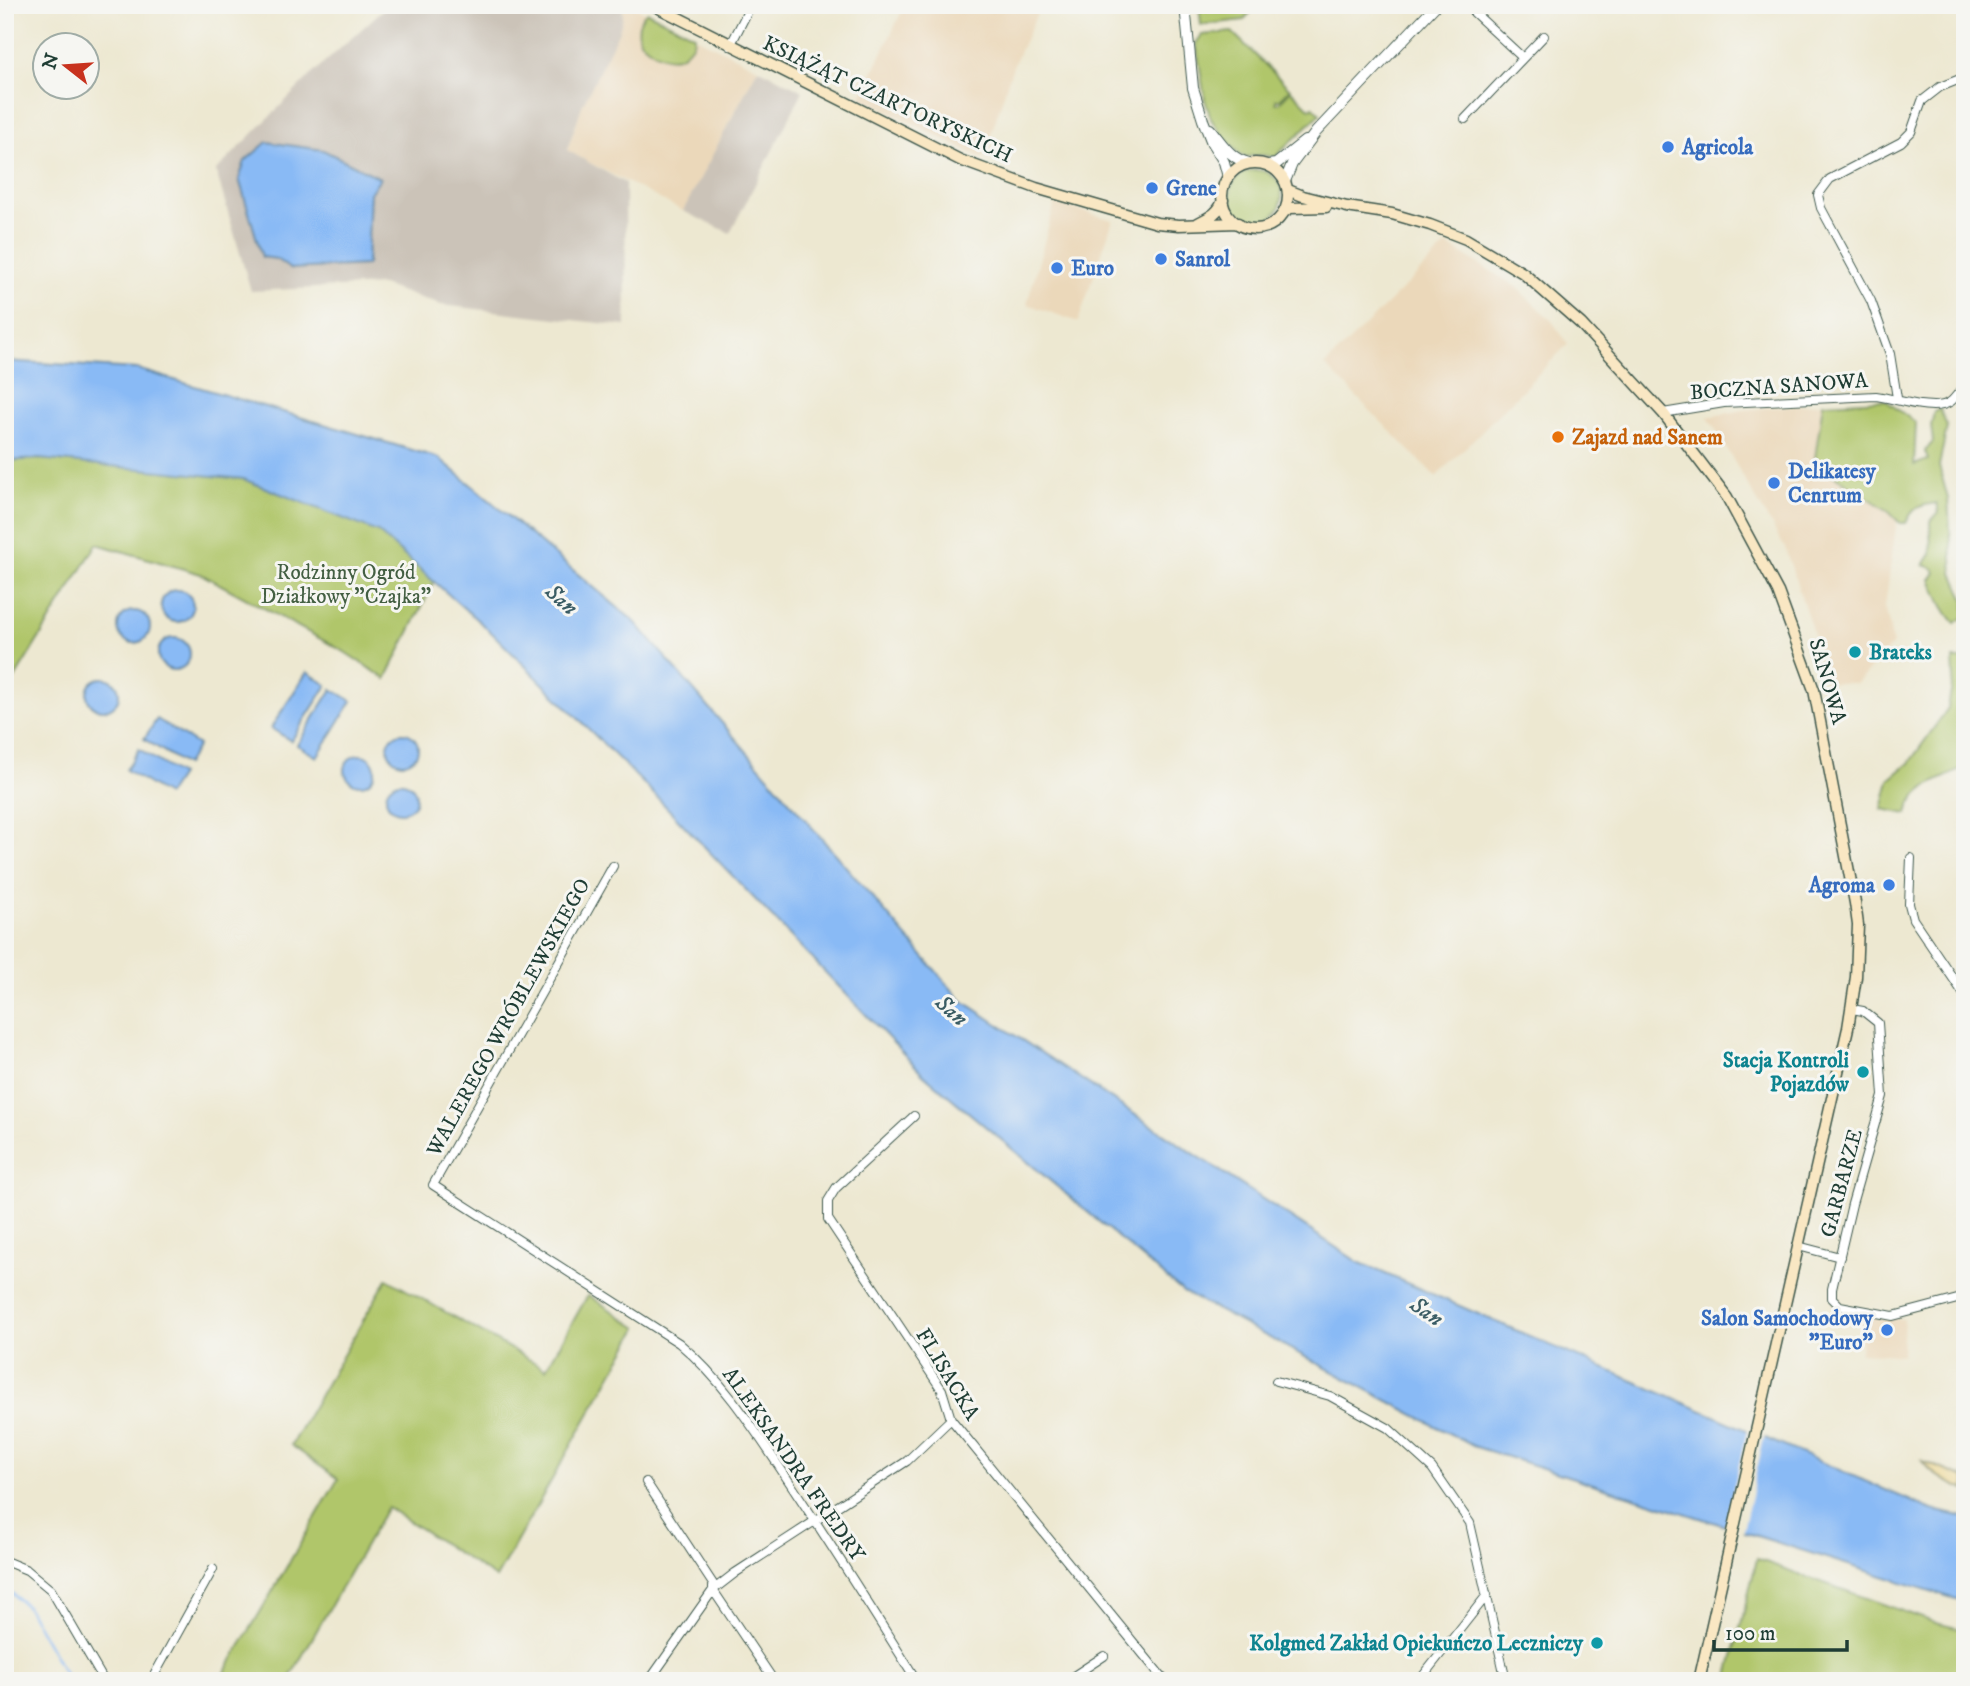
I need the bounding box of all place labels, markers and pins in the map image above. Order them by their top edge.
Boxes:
place label: Agricola [1681,135,1754,161]
marker: Agricola [1660,139,1676,155]
place label: Grene [1166,176,1217,202]
marker: Grene [1144,180,1160,196]
place label: Sanrol [1175,247,1231,273]
marker: Sanrol [1153,251,1169,267]
place label: Euro [1071,256,1114,282]
marker: Euro [1049,260,1065,276]
place label: Zajazd nad Sanem [1572,425,1723,452]
marker: Zajazd nad Sanem [1550,429,1566,445]
place label: Delikatesy Cenrtum [1788,459,1877,509]
marker: Delikatesy Cenrtum [1766,475,1782,491]
place label: Brateks [1869,640,1932,666]
marker: Brateks [1847,644,1863,660]
place label: Agroma [1808,873,1876,899]
marker: Agroma [1881,877,1897,893]
place label: Stacja Kontroli Pojazdów [1723,1048,1850,1099]
marker: Stacja Kontroli Pojazdów [1855,1064,1871,1080]
place label: Salon Samochodowy "Euro" [1701,1306,1874,1356]
marker: Salon Samochodowy "Euro" [1879,1322,1895,1338]
place label: Kolgmed Zakład Opiekuńczo Leczniczy [1249,1631,1584,1657]
marker: Kolgmed Zakład Opiekuńczo Leczniczy [1589,1635,1605,1651]

